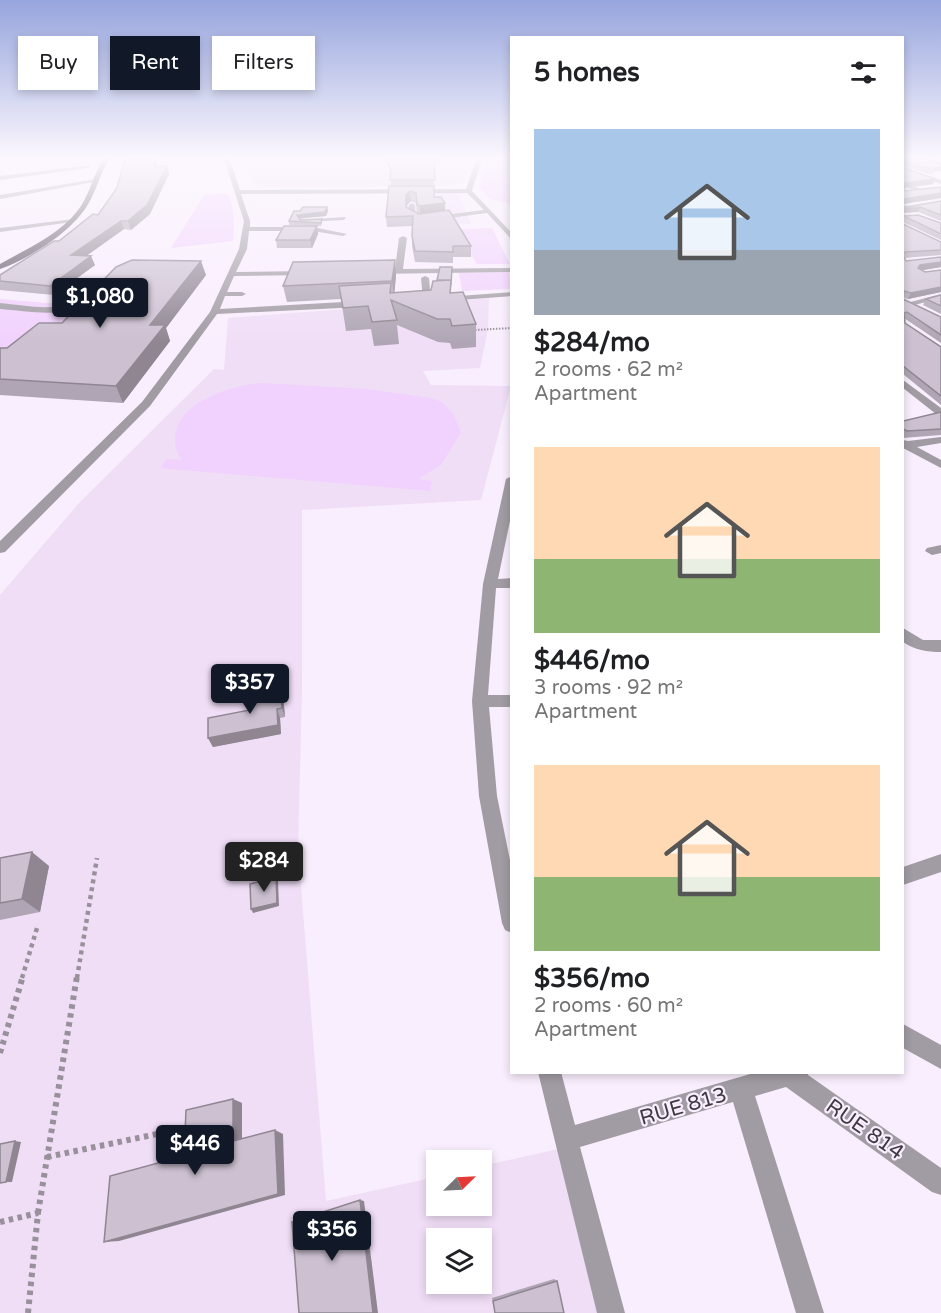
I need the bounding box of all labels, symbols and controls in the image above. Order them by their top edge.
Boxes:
chip: Buy [18,36,98,90]
chip: Rent [110,36,200,90]
chip: Filters [212,36,315,90]
icon: filters [847,56,880,89]
text: 5 homes [534,57,640,88]
icon: home [653,168,761,276]
pin: $1,080 [51,278,149,329]
text: $1,080 [66,285,134,309]
text: $284/mo [534,327,650,358]
text: 2 rooms · 62 m² [534,358,683,382]
text: Apartment [534,382,637,406]
icon: home [653,486,761,594]
text: $446/mo [534,645,650,676]
pin: $357 [214,664,286,715]
text: $357 [225,671,275,695]
text: 3 rooms · 92 m² [534,676,683,700]
text: Apartment [534,700,637,724]
icon: home [653,804,761,912]
pin: $284 [228,842,300,893]
text: $284 [239,849,289,873]
text: $356/mo [534,963,650,994]
text: 2 rooms · 60 m² [534,994,683,1018]
text: Apartment [534,1018,637,1042]
street label: RUE 813 [637,1082,730,1131]
street label: RUE 814 [821,1094,908,1165]
pin: $446 [159,1125,231,1176]
text: $446 [170,1132,220,1156]
north arrow [426,1150,492,1216]
map controls [426,1150,492,1294]
pin: $356 [296,1211,368,1262]
text: $356 [307,1218,357,1242]
button: layers [426,1228,492,1294]

